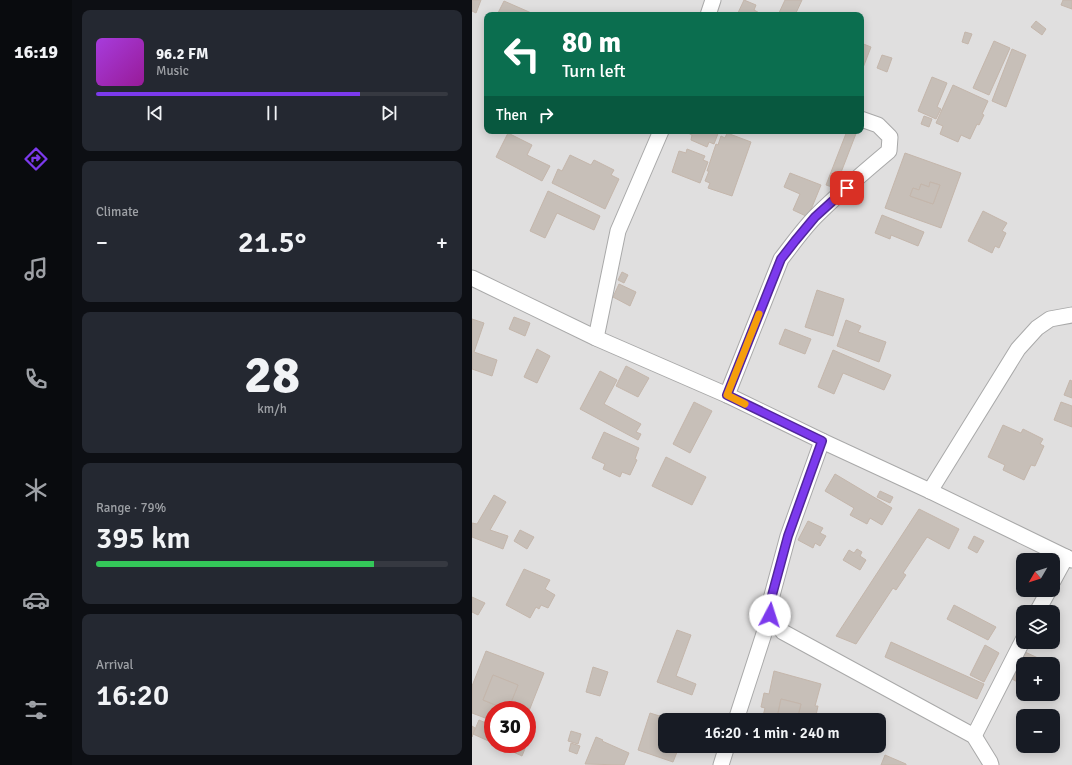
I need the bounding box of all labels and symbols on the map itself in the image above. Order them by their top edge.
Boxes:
pin [830,171,864,205]
north arrow [1016,553,1060,597]
position arrow [749,594,791,636]
speed limit sign: 30 [484,701,536,753]

